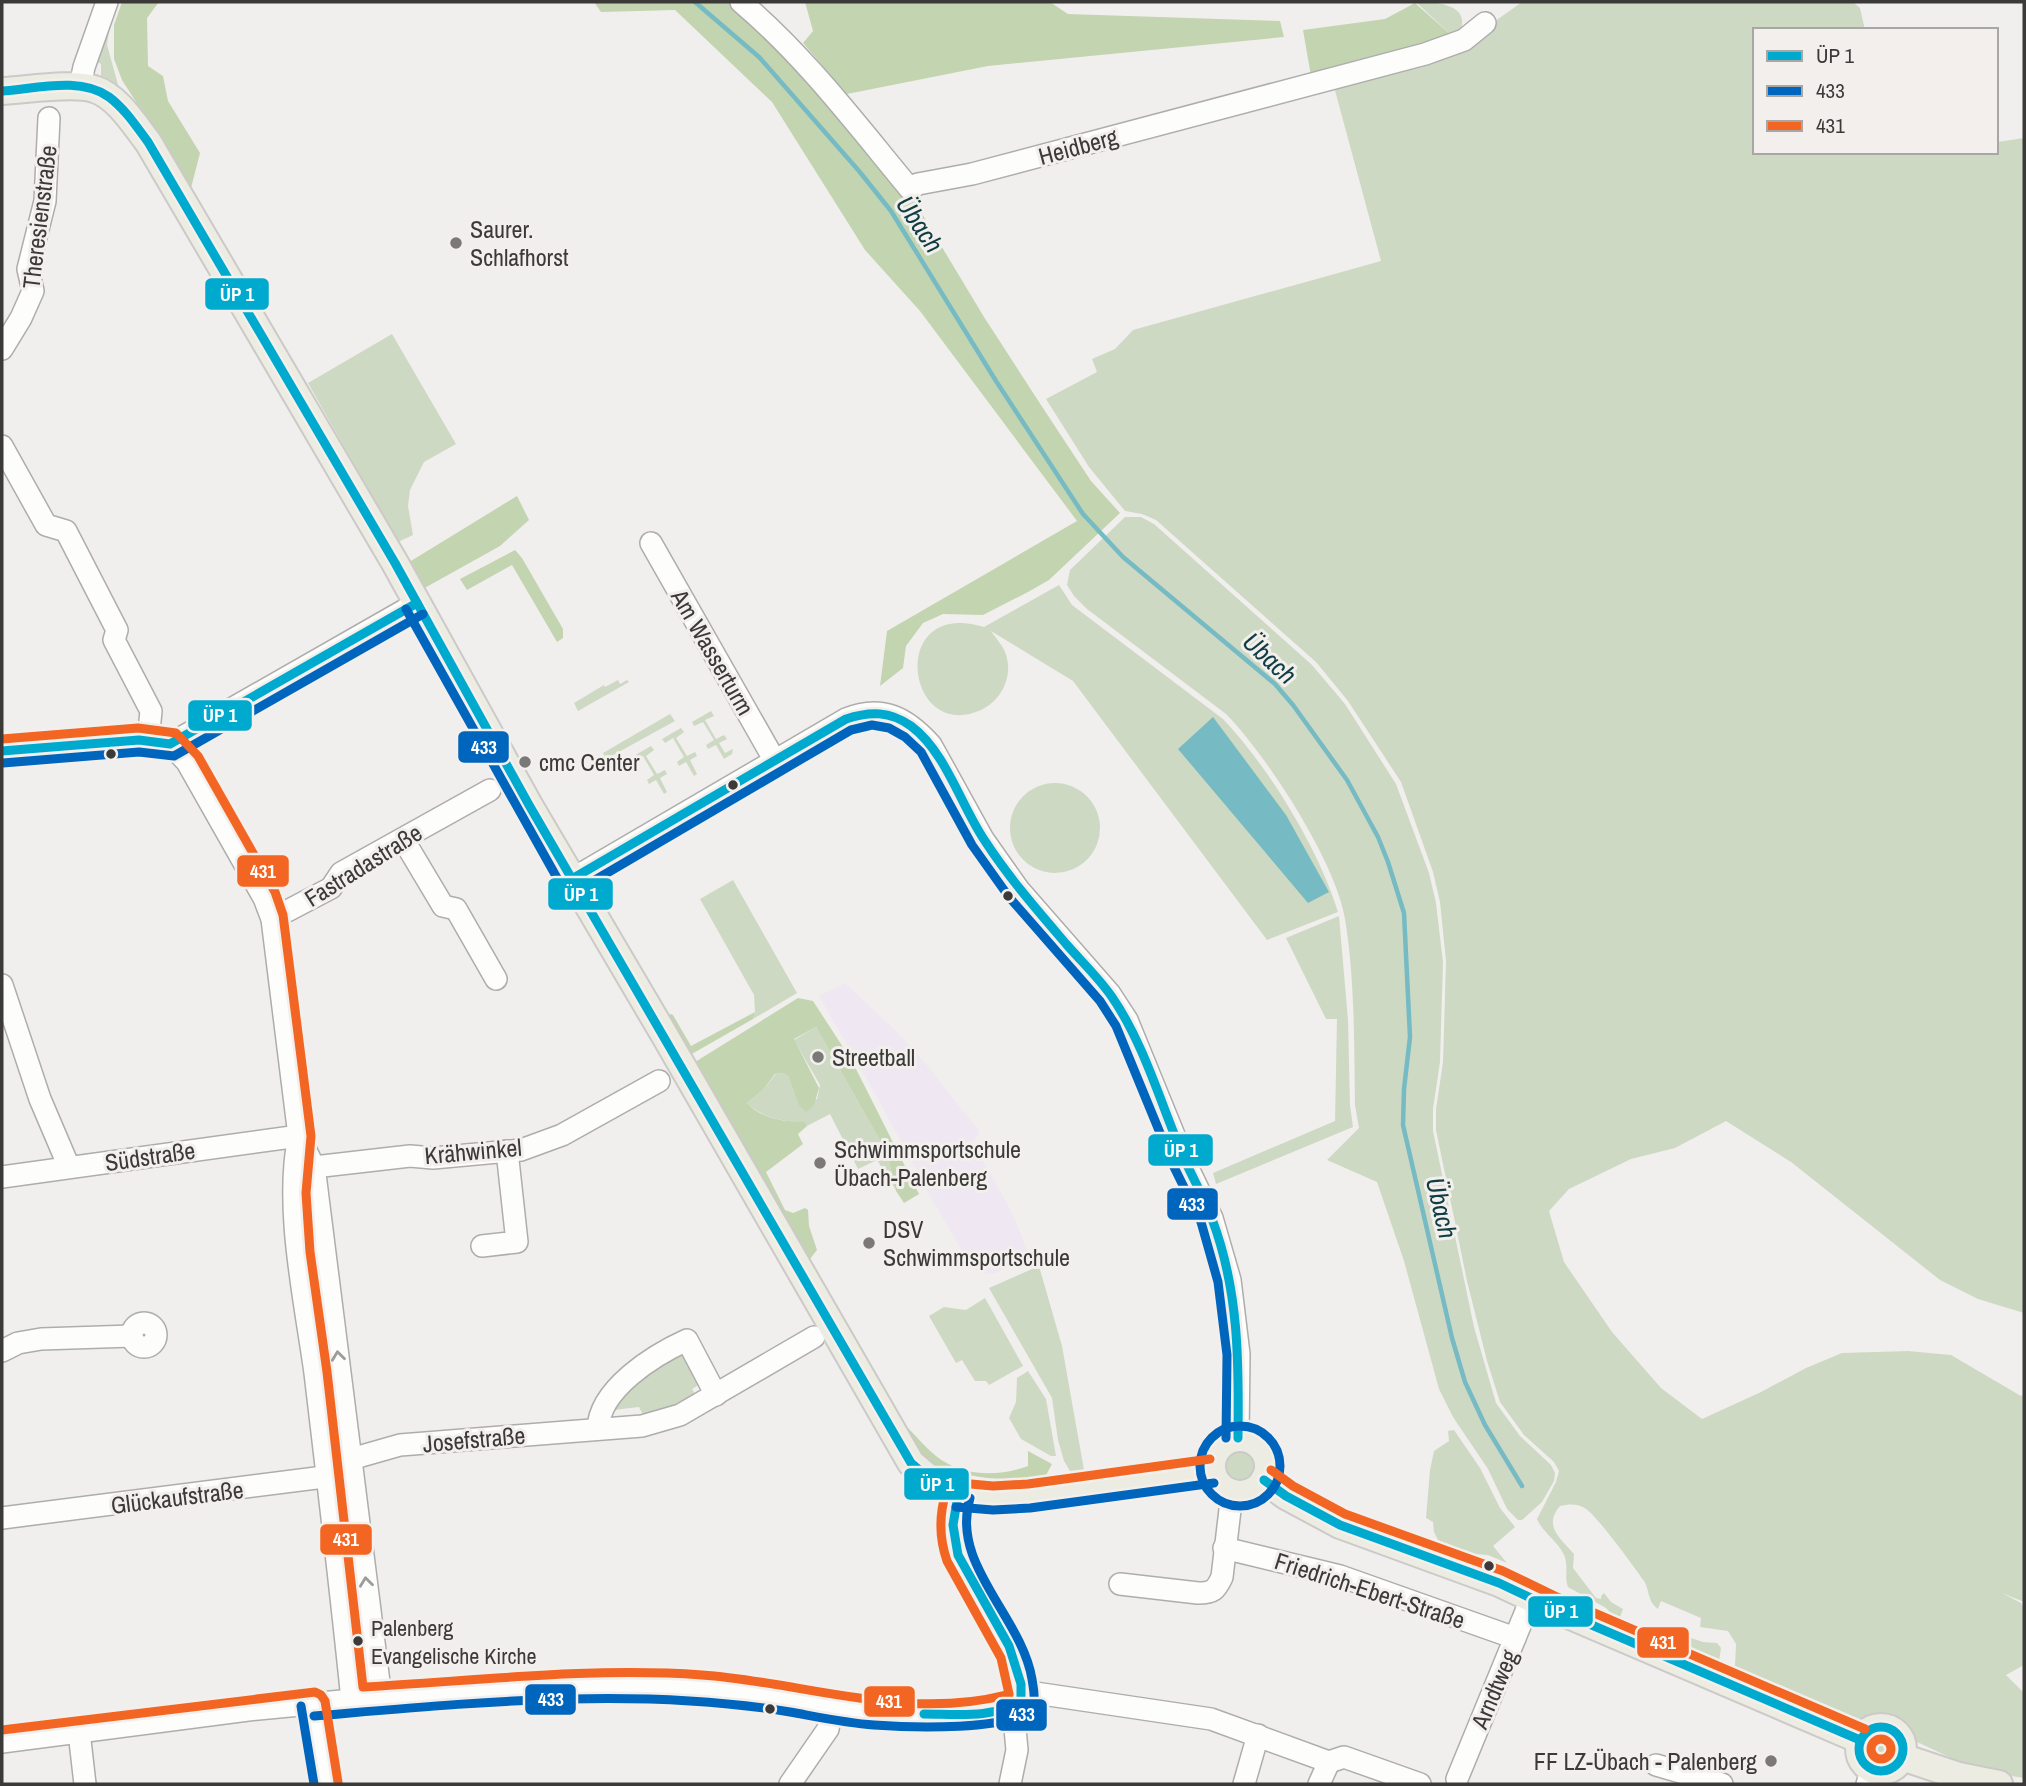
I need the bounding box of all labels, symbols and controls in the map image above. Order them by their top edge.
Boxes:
legend [1753,28,1998,154]
text: ÜP 1 [1816,41,1854,70]
text: 433 [1816,76,1845,105]
text: 431 [1816,111,1845,140]
street label: Heidberg [1035,120,1121,172]
street label: Theresienstraße [14,143,64,291]
water label: Übach [888,189,952,259]
place label: Saurer. Schlafhorst [470,213,569,273]
marker: Saurer. Schlafhorst [448,235,464,251]
line badge: ÜP 1 [204,277,270,311]
text: ÜP 1 [220,281,255,307]
street label: Am Wasserturm [664,582,762,721]
water label: Übach [1236,624,1304,692]
line badge: ÜP 1 [187,699,253,732]
text: ÜP 1 [203,702,238,728]
line badge: 433 [457,730,510,764]
text: 433 [471,734,497,760]
place label: cmc Center [539,746,640,778]
unlabelled marker [104,747,118,761]
marker: cmc Center [517,754,533,770]
unlabelled marker [726,778,740,792]
street label: Fastradastraße [298,816,428,914]
line badge: 431 [236,854,290,888]
text: 431 [250,858,276,884]
line badge: ÜP 1 [547,877,614,911]
text: ÜP 1 [564,881,599,907]
unlabelled marker [1001,889,1015,903]
place label: Streetball [832,1041,915,1073]
marker: Streetball [810,1049,826,1065]
street label: Krähwinkel [423,1131,523,1171]
place label: Schwimmsportschule Übach-Palenberg [834,1133,1021,1193]
line badge: ÜP 1 [1147,1133,1214,1167]
street label: Südstraße [103,1134,197,1178]
text: ÜP 1 [1164,1137,1199,1163]
marker: Schwimmsportschule Übach-Palenberg [812,1155,828,1171]
water label: Übach [1418,1174,1466,1242]
line badge: 433 [1166,1187,1219,1221]
text: 433 [1179,1191,1205,1217]
place label: DSV Schwimmsportschule [883,1213,1070,1273]
marker: DSV Schwimmsportschule [861,1235,877,1251]
one-way arrow [331,1350,346,1362]
street label: Josefstraße [421,1419,527,1459]
line badge: ÜP 1 [903,1467,970,1501]
text: ÜP 1 [920,1471,955,1497]
street label: Glückaufstraße [109,1473,245,1521]
line badge: 431 [319,1523,373,1556]
text: 431 [333,1526,359,1552]
street label: Friedrich-Ebert-Straße [1271,1544,1469,1636]
unlabelled marker [1482,1559,1496,1573]
one-way arrow [359,1576,374,1588]
line badge: ÜP 1 [1527,1595,1594,1628]
text: ÜP 1 [1544,1598,1579,1624]
place label: Palenberg Evangelische Kirche [371,1613,536,1671]
line badge: 431 [1636,1626,1690,1659]
text: 431 [1650,1629,1676,1655]
marker: Palenberg Evangelische Kirche [351,1634,365,1648]
street label: Arndtweg [1463,1644,1525,1734]
line badge: 433 [524,1683,577,1716]
line badge: 431 [863,1685,916,1718]
text: 433 [538,1686,564,1712]
text: 431 [876,1688,902,1714]
line badge: 433 [995,1698,1048,1732]
text: 433 [1009,1701,1035,1727]
unlabelled marker [763,1702,777,1716]
place label: FF LZ-Übach - Palenberg [1534,1745,1757,1777]
marker: FF LZ-Übach - Palenberg [1763,1753,1779,1769]

